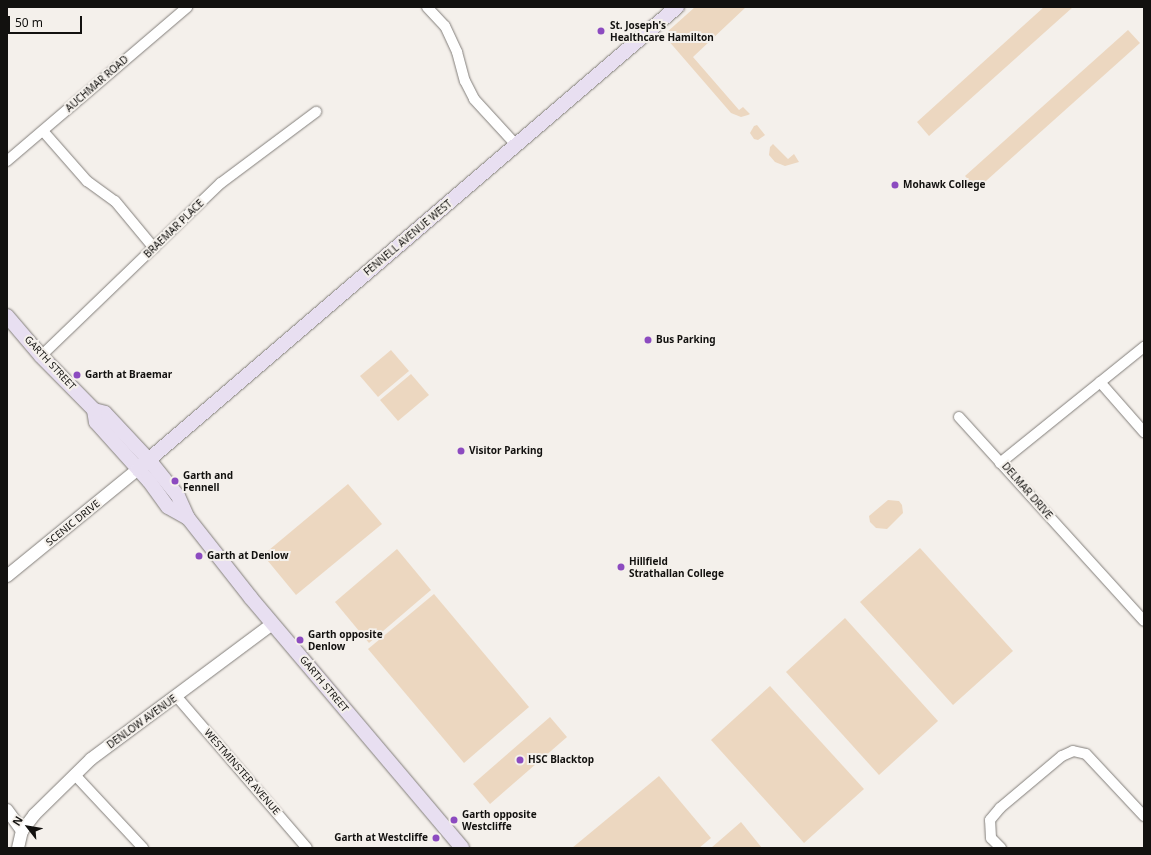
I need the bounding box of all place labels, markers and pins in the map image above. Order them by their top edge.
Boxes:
place label: St. Joseph's Healthcare Hamilton [610,19,714,42]
marker: St. Joseph's Healthcare Hamilton [595,25,607,37]
place label: Mohawk College [903,179,985,191]
marker: Mohawk College [890,180,900,190]
place label: Bus Parking [656,334,715,346]
marker: Bus Parking [643,335,653,345]
place label: Garth at Braemar [85,369,172,381]
marker: Garth at Braemar [72,370,82,380]
place label: Visitor Parking [469,445,543,457]
marker: Visitor Parking [456,446,466,456]
place label: Garth and Fennell [183,469,233,492]
marker: Garth and Fennell [170,476,180,486]
place label: Garth at Denlow [207,550,288,562]
marker: Garth at Denlow [194,551,204,561]
place label: Hillfield Strathallan College [629,555,724,578]
marker: Hillfield Strathallan College [616,562,626,572]
place label: Garth opposite Denlow [308,628,383,652]
marker: Garth opposite Denlow [295,635,305,645]
place label: HSC Blacktop [528,754,594,766]
marker: HSC Blacktop [515,755,525,765]
place label: Garth opposite Westcliffe [462,808,537,832]
marker: Garth opposite Westcliffe [449,815,459,825]
place label: Garth at Westcliffe [334,832,428,844]
marker: Garth at Westcliffe [431,833,441,843]

